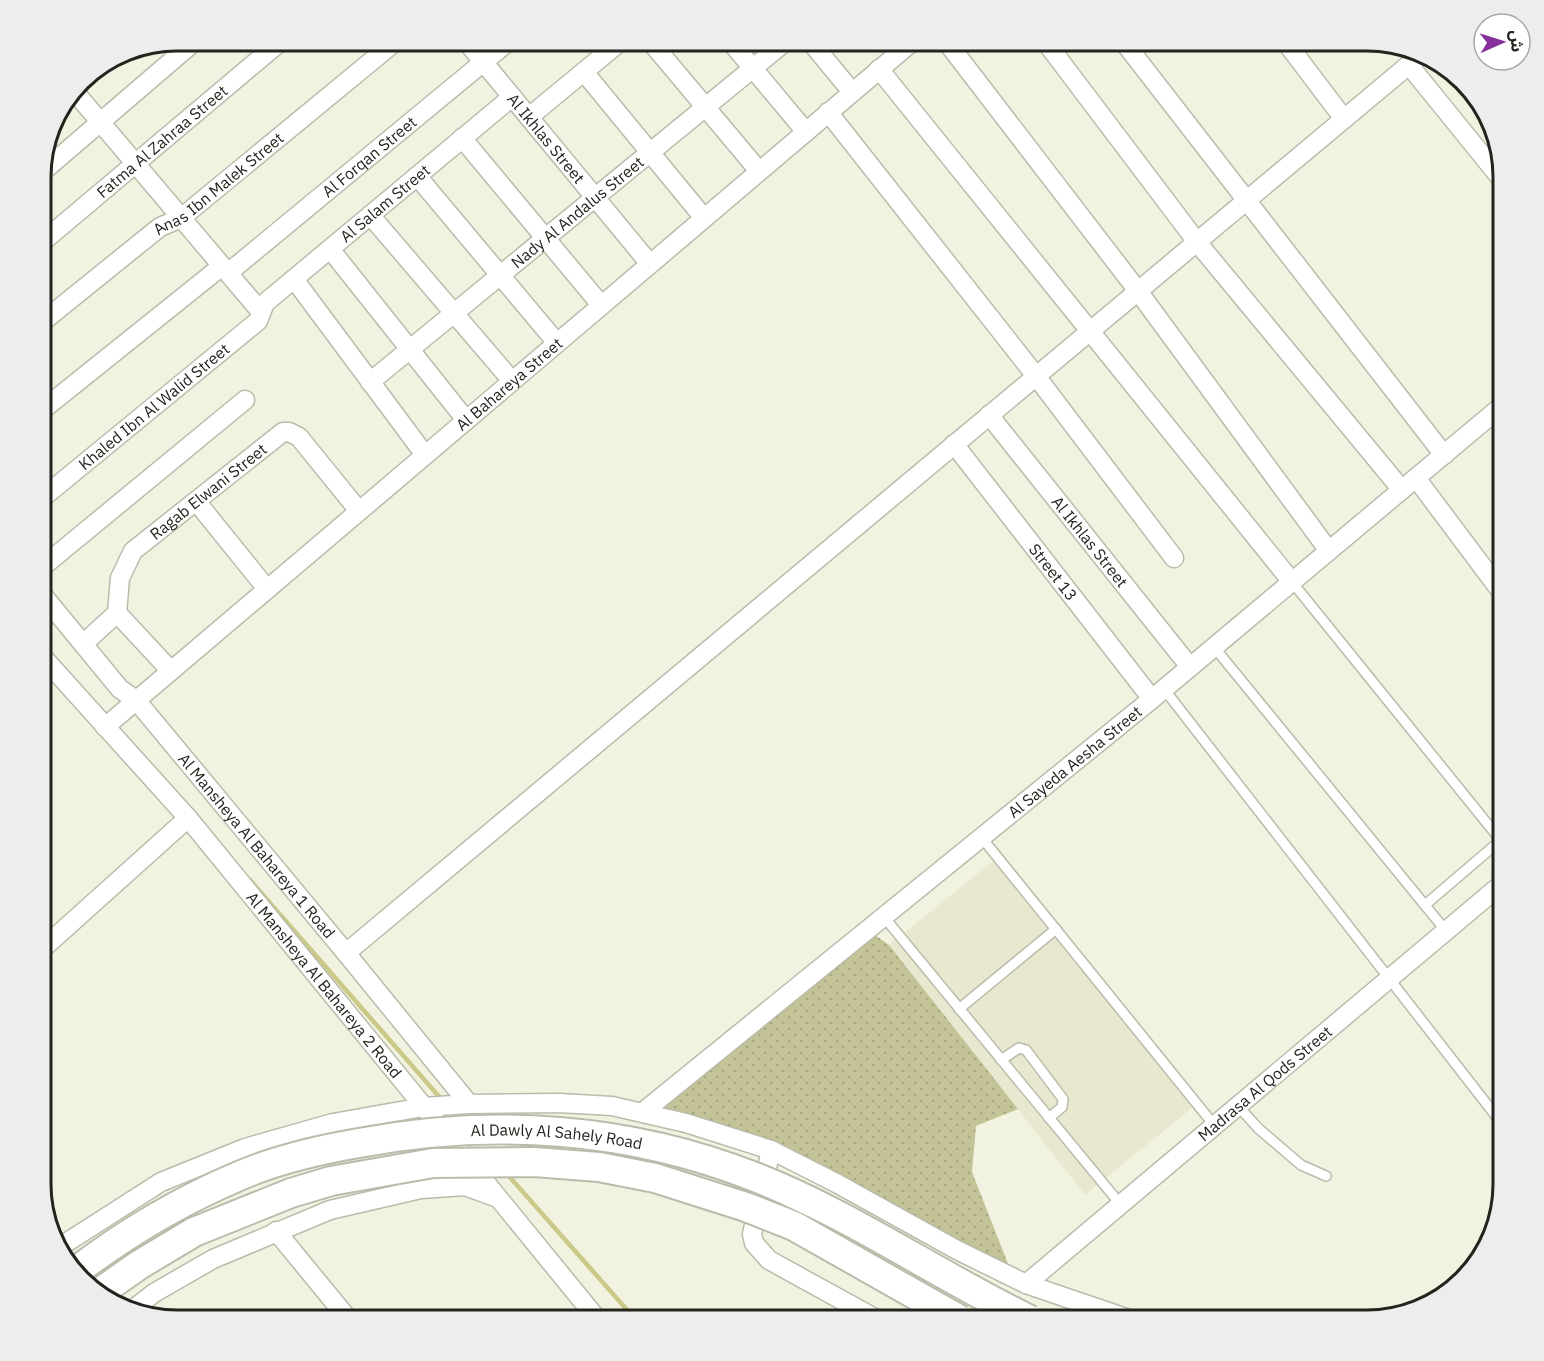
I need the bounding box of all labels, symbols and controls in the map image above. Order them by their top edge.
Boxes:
north arrow [1472,12,1532,72]
text: ش [1506,30,1528,53]
street label: Fatma Al Zahraa Street [92,81,231,202]
street label: Al Ikhlas Street [503,89,589,187]
street label: Al Forqan Street [318,112,420,201]
street label: Anas Ibn Malek Street [149,128,287,239]
street label: Nady Al Andalus Street [507,152,648,272]
street label: Al Salam Street [336,160,434,246]
street label: Al Bahareya Street [452,333,566,435]
street label: Khaled Ibn Al Walid Street [74,339,233,474]
street label: Ragab Elwani Street [146,439,271,544]
street label: Al Ikhlas Street [1048,492,1132,591]
street label: Street 13 [1025,539,1082,605]
street label: Al Sayeda Aesha Street [1004,701,1146,822]
street label: Al Mansheya Al Bahareya 1 Road [174,749,339,942]
street label: Al Mansheya Al Bahareya 2 Road [242,888,406,1082]
street label: Madrasa Al Qods Street [1194,1021,1336,1145]
street label: Al Dawly Al Sahely Road [470,1120,644,1153]

